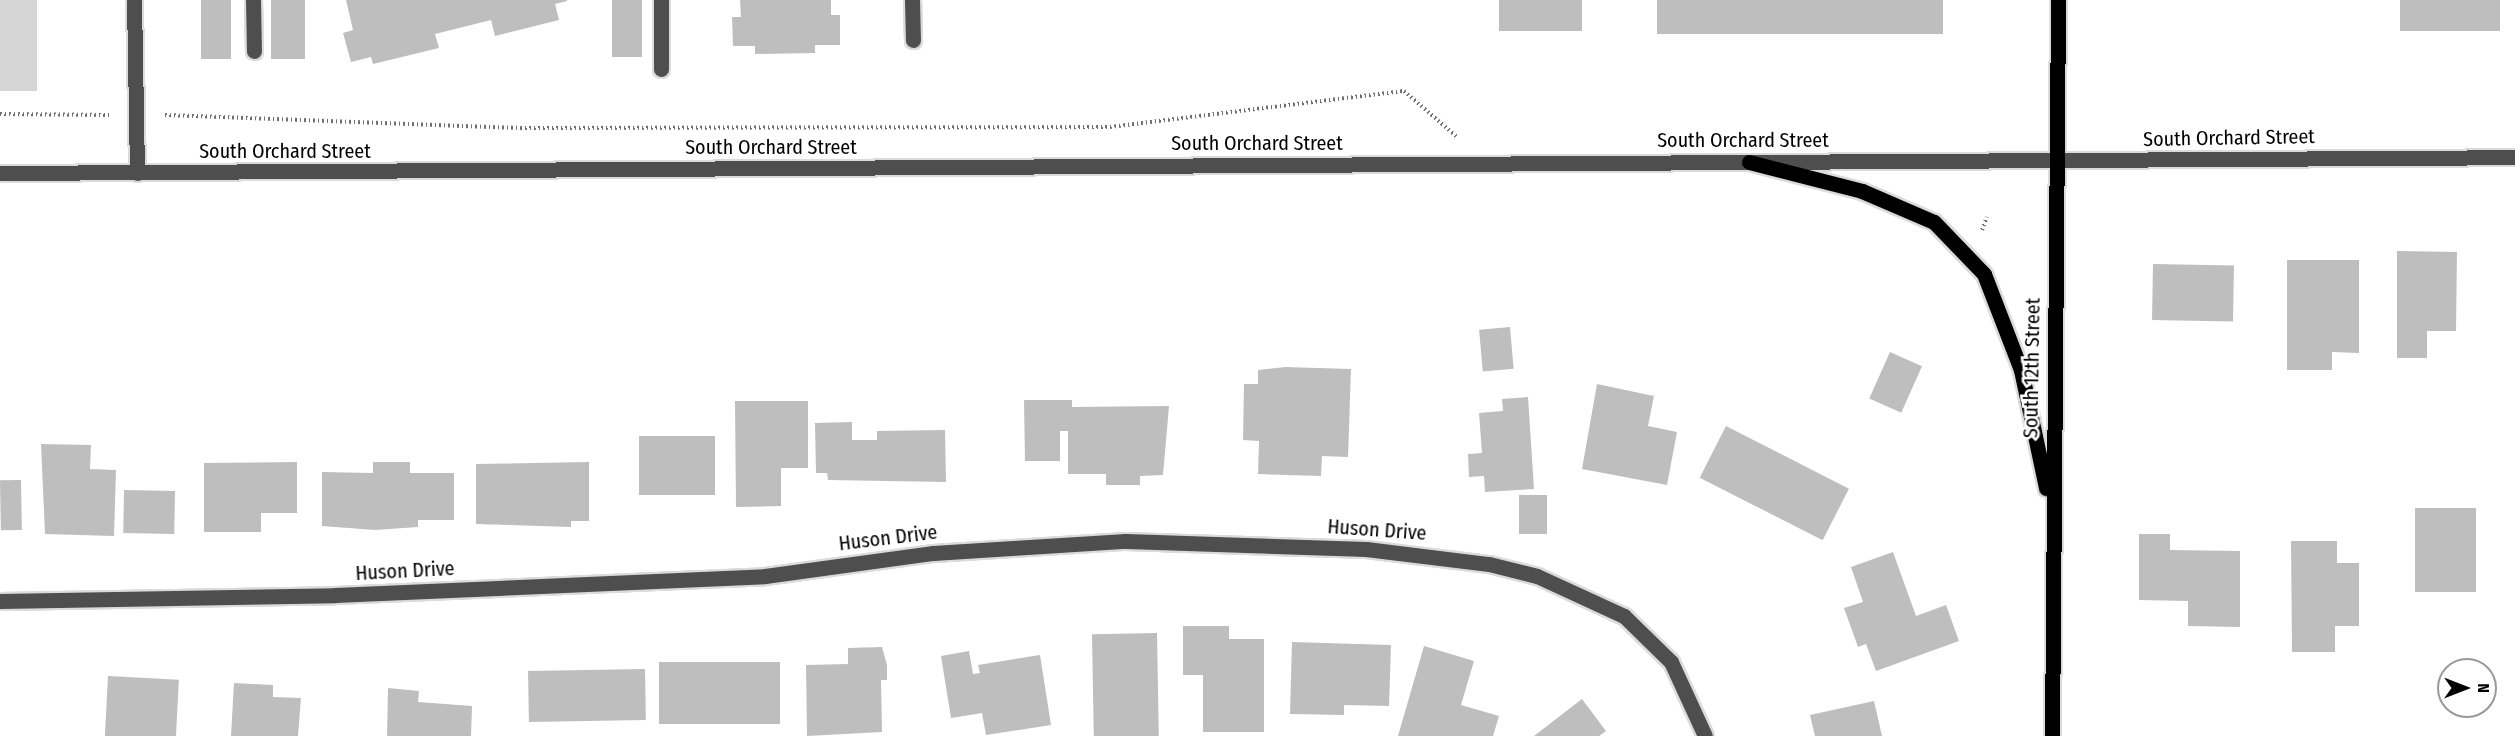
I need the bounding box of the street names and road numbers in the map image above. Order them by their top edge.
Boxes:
street label: South Orchard Street [2143,125,2315,151]
street label: South Orchard Street [1657,128,1829,152]
street label: South Orchard Street [1171,131,1343,155]
street label: South Orchard Street [685,135,857,159]
street label: South Orchard Street [199,139,371,163]
street label: South 12th Street [2019,298,2045,438]
street label: Huson Drive [1327,515,1427,545]
street label: Huson Drive [837,520,939,556]
street label: Huson Drive [355,556,455,586]

